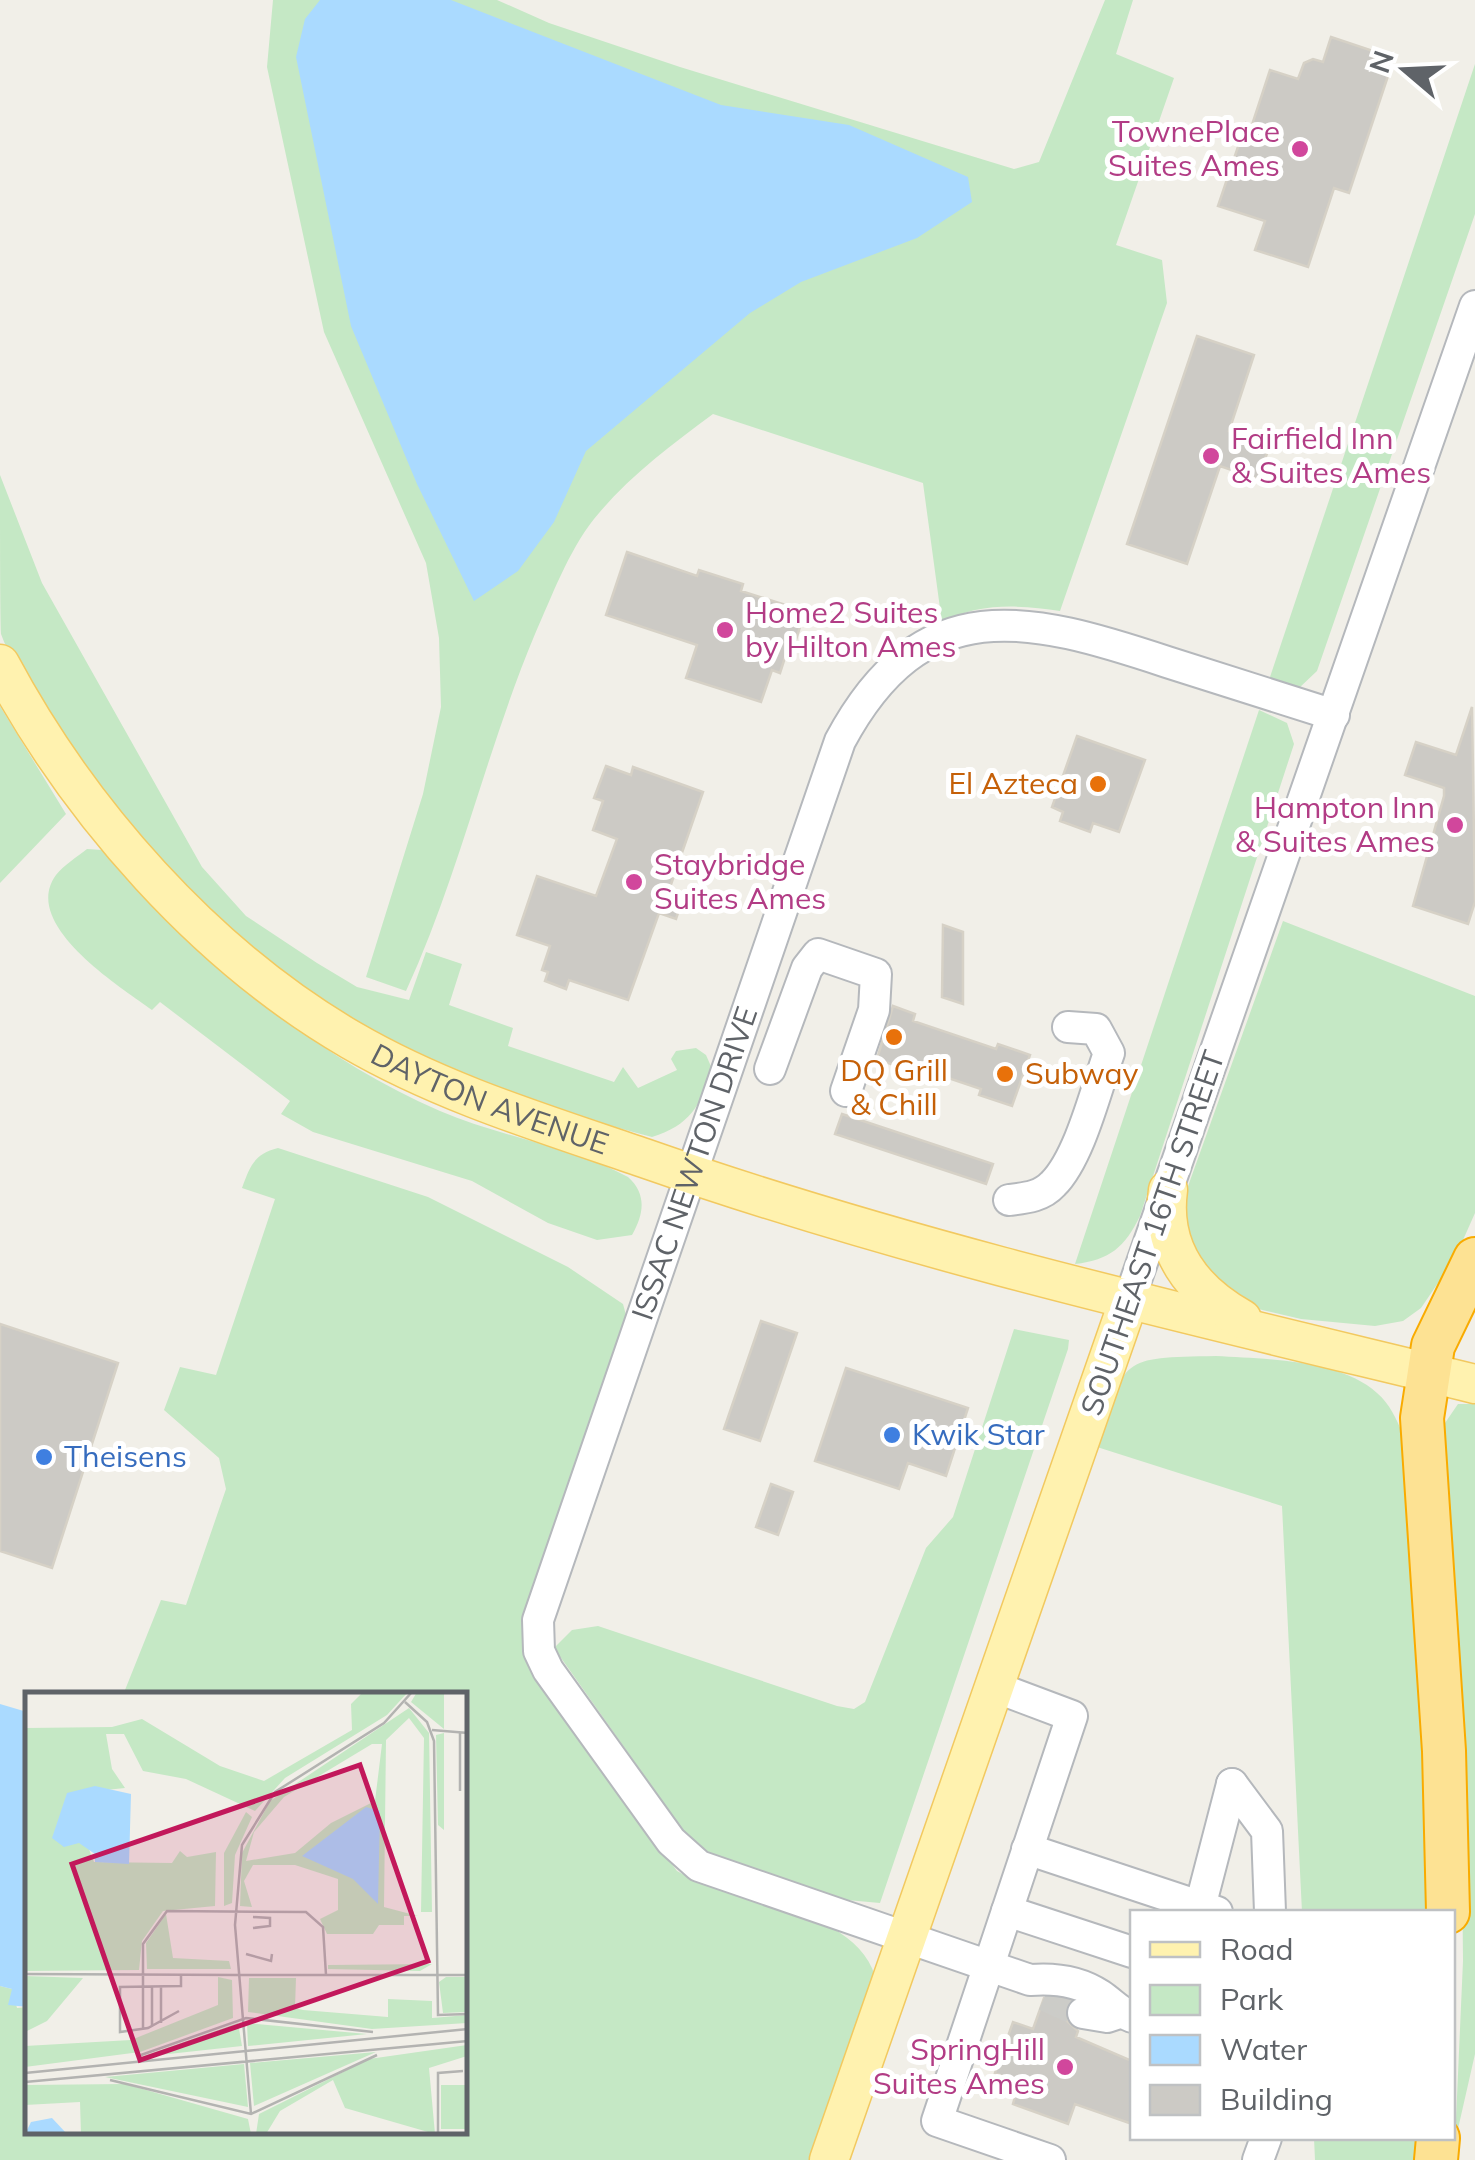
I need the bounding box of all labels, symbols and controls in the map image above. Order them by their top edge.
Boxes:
north arrow [1355,20,1455,120]
text: N [1361,46,1401,77]
place label: TownePlace Suites Ames [1108,112,1280,184]
marker: TownePlace Suites Ames [1289,138,1311,160]
place label: Fairfield Inn & Suites Ames [1231,419,1431,491]
marker: Fairfield Inn & Suites Ames [1200,445,1222,467]
place label: Home2 Suites by Hilton Ames [745,593,956,665]
marker: Home2 Suites by Hilton Ames [714,619,736,641]
place label: El Azteca [948,764,1078,802]
marker: El Azteca [1087,773,1109,795]
place label: Hampton Inn & Suites Ames [1235,788,1435,860]
marker: Hampton Inn & Suites Ames [1444,814,1466,836]
place label: Staybridge Suites Ames [654,845,826,917]
marker: Staybridge Suites Ames [623,871,645,893]
street label: ISSAC NEWTON DRIVE [623,1002,765,1325]
marker: DQ Grill & Chill [883,1026,905,1048]
street label: DAYTON AVENUE [365,1035,614,1163]
street label: SOUTHEAST 16TH STREET [1072,1045,1232,1420]
place label: DQ Grill & Chill [840,1051,948,1123]
place label: Subway [1025,1054,1138,1092]
marker: Subway [994,1063,1016,1085]
place label: Kwik Star [912,1415,1045,1453]
marker: Kwik Star [881,1424,903,1446]
place label: Theisens [64,1437,187,1475]
marker: Theisens [33,1446,55,1468]
inset map [25,1692,468,2135]
legend [1130,1910,1455,2140]
text: Road [1220,1930,1294,1968]
text: Park [1220,1980,1284,2018]
place label: SpringHill Suites Ames [873,2030,1045,2102]
text: Water [1220,2030,1307,2068]
marker: SpringHill Suites Ames [1054,2056,1076,2078]
text: Building [1220,2080,1333,2118]

